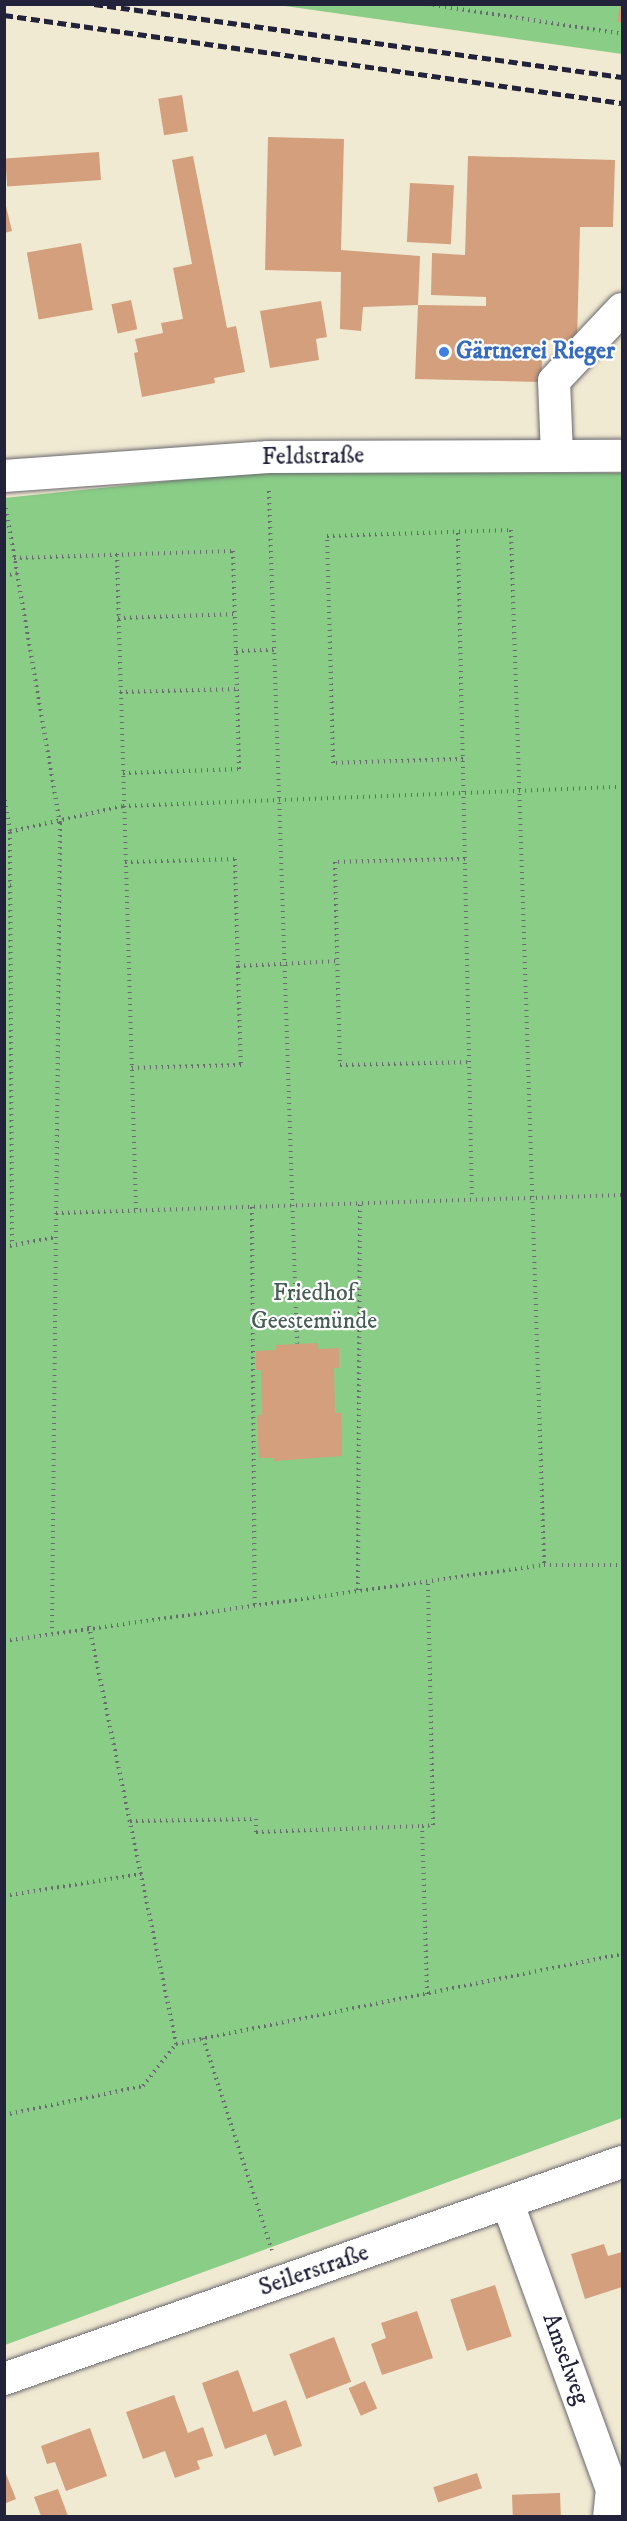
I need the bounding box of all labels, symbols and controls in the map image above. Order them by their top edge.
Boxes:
place label: Gärtnerei Rieger [456,338,615,366]
marker: Gärtnerei Rieger [437,345,451,359]
street label: Feldstraße [261,442,365,472]
park label: Friedhof Geestemünde [251,1280,377,1336]
street label: Seilerstraße [255,2239,373,2303]
street label: Amselweg [535,2309,595,2409]

